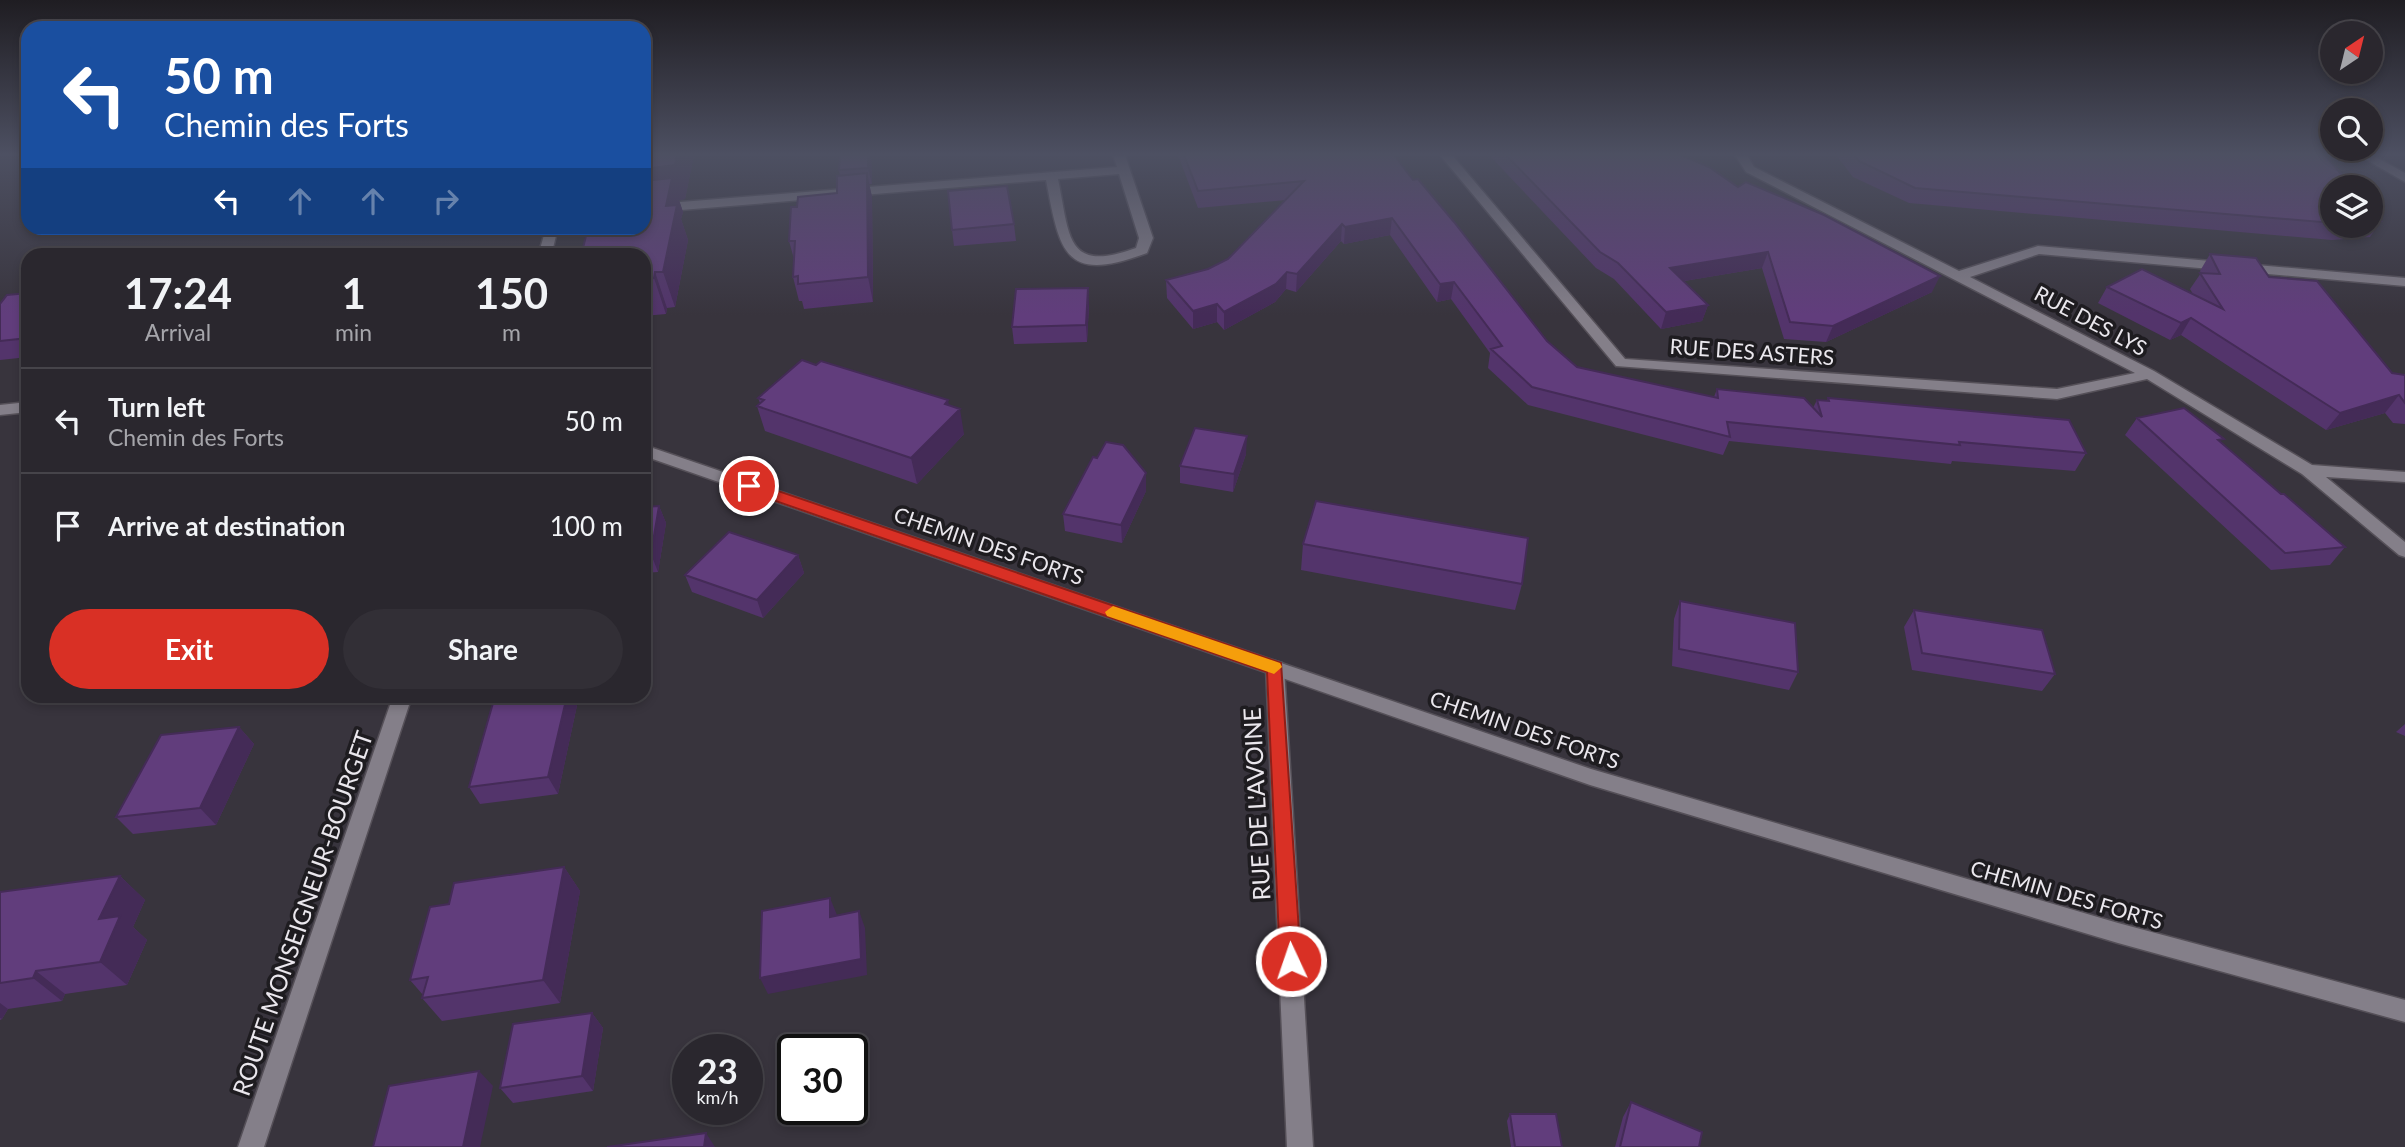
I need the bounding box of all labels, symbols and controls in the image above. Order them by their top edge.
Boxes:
north arrow [2320,21,2384,84]
map controls [2320,21,2383,238]
text: 50 m [164,46,274,104]
icon: left [49,49,140,140]
button: search [2320,98,2383,161]
text: Chemin des Forts [164,105,409,144]
button: layers [2320,175,2383,238]
icon: left [208,182,246,220]
icon: ahead [281,182,319,220]
icon: ahead [354,182,392,220]
icon: right [427,182,465,220]
text: 17:24 [124,268,232,318]
text: 1 [341,268,366,318]
text: 150 [475,268,548,318]
street label: RUE DES LYS [2031,280,2151,360]
text: Arrival [145,318,211,346]
text: min [335,318,372,346]
text: m [502,318,521,346]
street label: RUE DES ASTERS [1669,333,1835,369]
text: Turn left [108,391,205,423]
icon: left [49,402,87,440]
text: 50 m [565,405,623,437]
text: Chemin des Forts [108,423,284,451]
pin [719,456,779,516]
icon: arrive [730,467,768,505]
street label: CHEMIN DES FORTS [891,501,1087,589]
icon: arrive [49,507,87,545]
text: Arrive at destination [108,510,345,542]
text: 100 m [550,510,623,542]
button: Exit [49,609,329,689]
button: Share [343,609,623,689]
street label: CHEMIN DES FORTS [1427,685,1623,773]
street label: RUE DE L'AVOINE [1236,707,1276,901]
street label: ROUTE MONSEIGNEUR-BOURGET [226,727,378,1099]
street label: CHEMIN DES FORTS [1968,855,2166,933]
position arrow [1254,924,1328,998]
speed limit sign: 30 [777,1034,868,1125]
text: 23 [697,1049,738,1091]
text: km/h [696,1086,739,1108]

